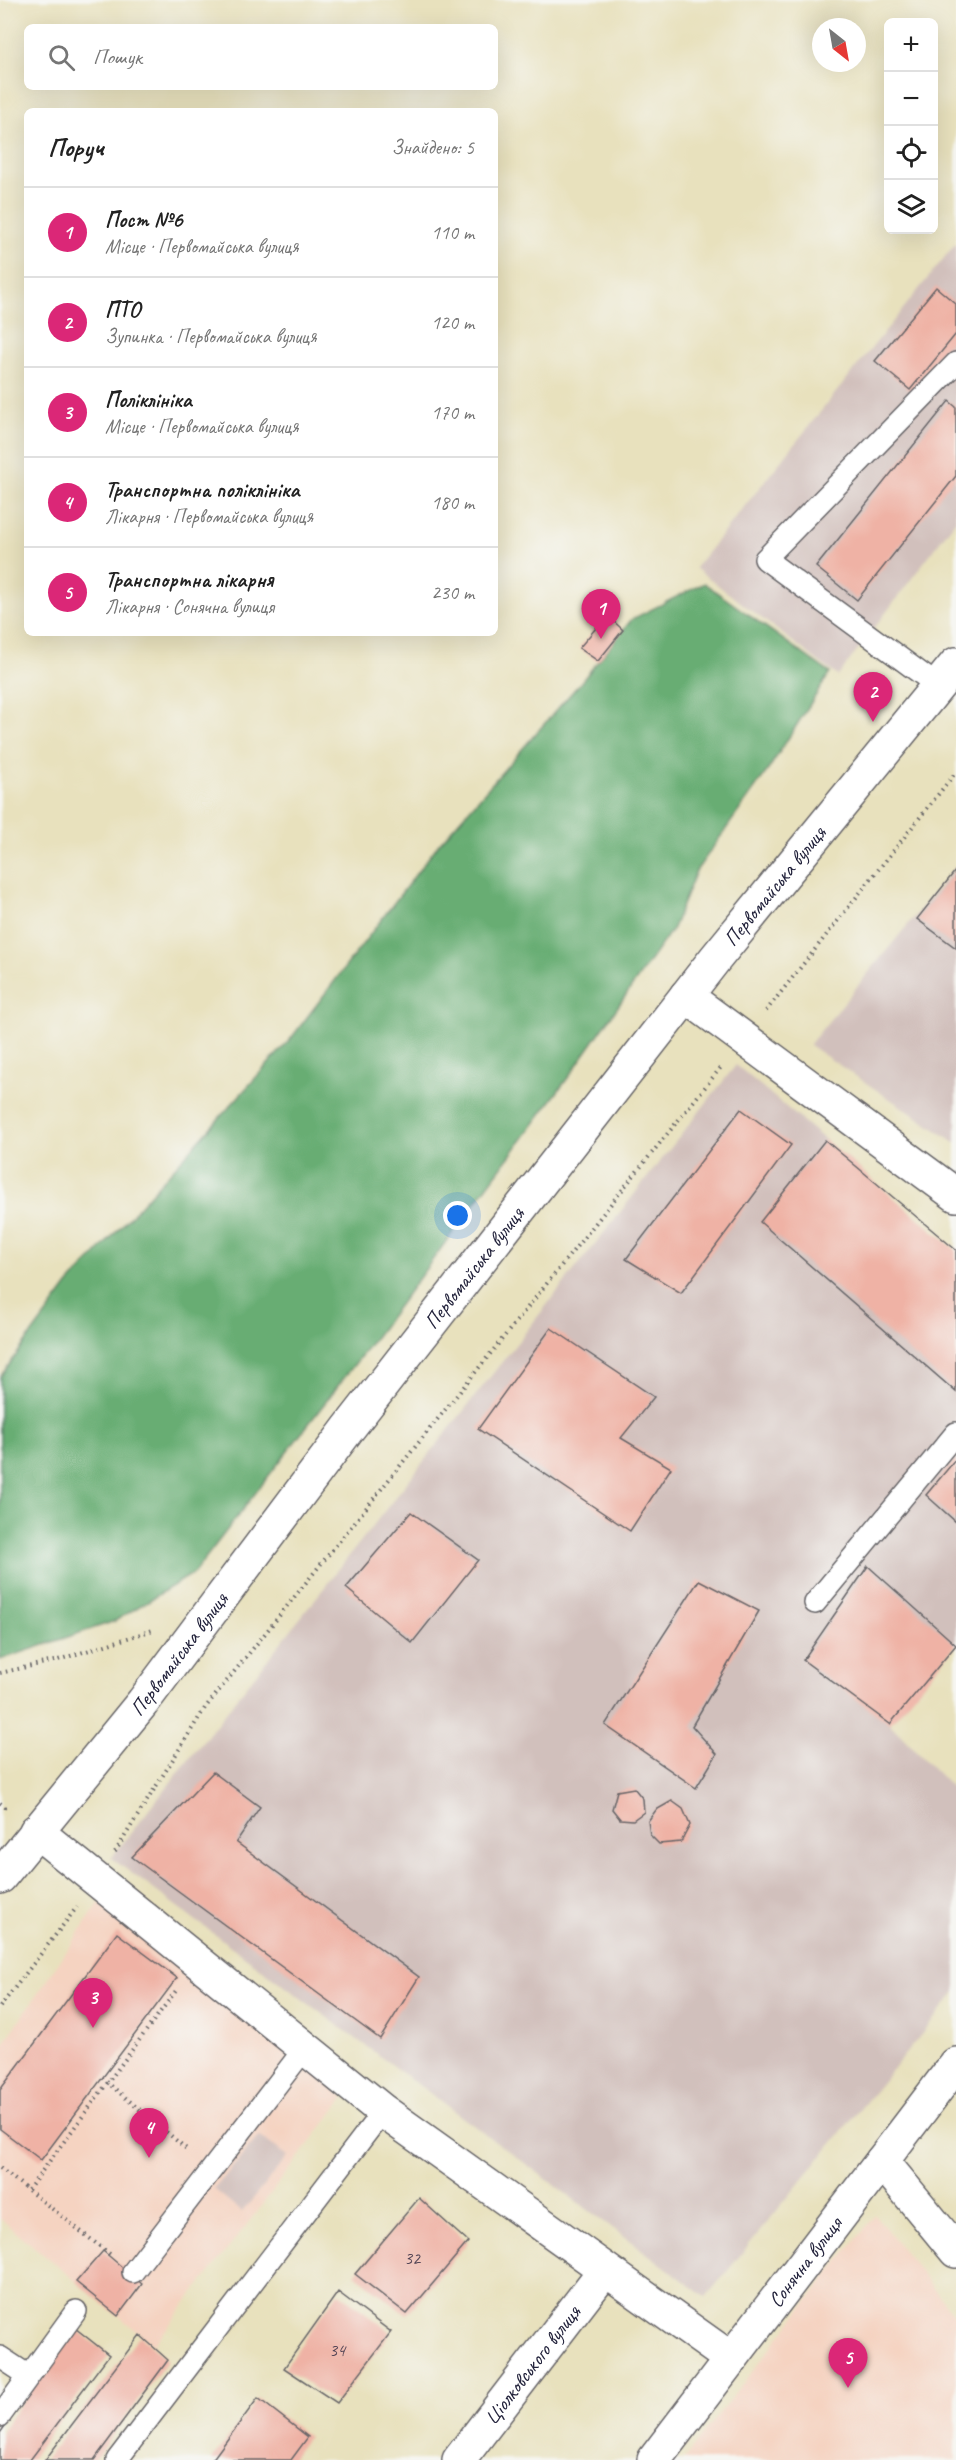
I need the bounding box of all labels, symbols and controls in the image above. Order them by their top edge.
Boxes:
north arrow [812,18,866,72]
map controls [884,18,938,234]
button: + [884,18,938,72]
search box [24,24,498,90]
icon: search [45,41,78,74]
text: Пошук [93,43,142,71]
button: − [884,72,938,126]
button: locate [884,126,938,180]
text: Поруч [48,131,104,164]
text: Знайдено: 5 [392,135,474,160]
button: layers [884,180,938,234]
text: Пост №6 [105,206,182,234]
text: 1 [63,220,72,245]
text: 110 m [431,220,474,245]
text: Місце · Первомайська вулиця [105,234,298,259]
text: ПТО [105,296,140,324]
text: 2 [63,310,72,335]
text: 120 m [431,310,474,335]
text: Зупинка · Первомайська вулиця [105,324,316,349]
text: Поліклініка [105,386,192,414]
text: 3 [63,400,72,425]
text: 170 m [431,400,474,425]
text: Місце · Первомайська вулиця [105,414,298,439]
text: Транспортна поліклініка [105,476,299,504]
text: 4 [63,490,72,515]
text: 180 m [431,490,474,515]
text: Лікарня · Первомайська вулиця [105,504,313,529]
text: Транспортна лікарня [105,566,273,594]
text: 5 [63,580,72,605]
text: 230 m [431,580,474,605]
pin: 1 [582,590,620,639]
text: Лікарня · Сонячна вулиця [105,594,274,619]
pin: 2 [854,672,892,722]
street label: Первомайська вулиця [718,820,832,951]
street label: Первомайська вулиця [418,1200,530,1334]
your location [443,1201,472,1230]
street label: Первомайська вулиця [124,1586,235,1721]
pin: 3 [74,1978,112,2028]
pin: 4 [130,2108,168,2158]
street label: Сонячна вулиця [762,2210,849,2312]
house number: 32 [404,2247,422,2269]
street label: Ціолковського вулиця [478,2299,587,2430]
pin: 5 [828,2338,868,2388]
house number: 34 [329,2339,347,2361]

